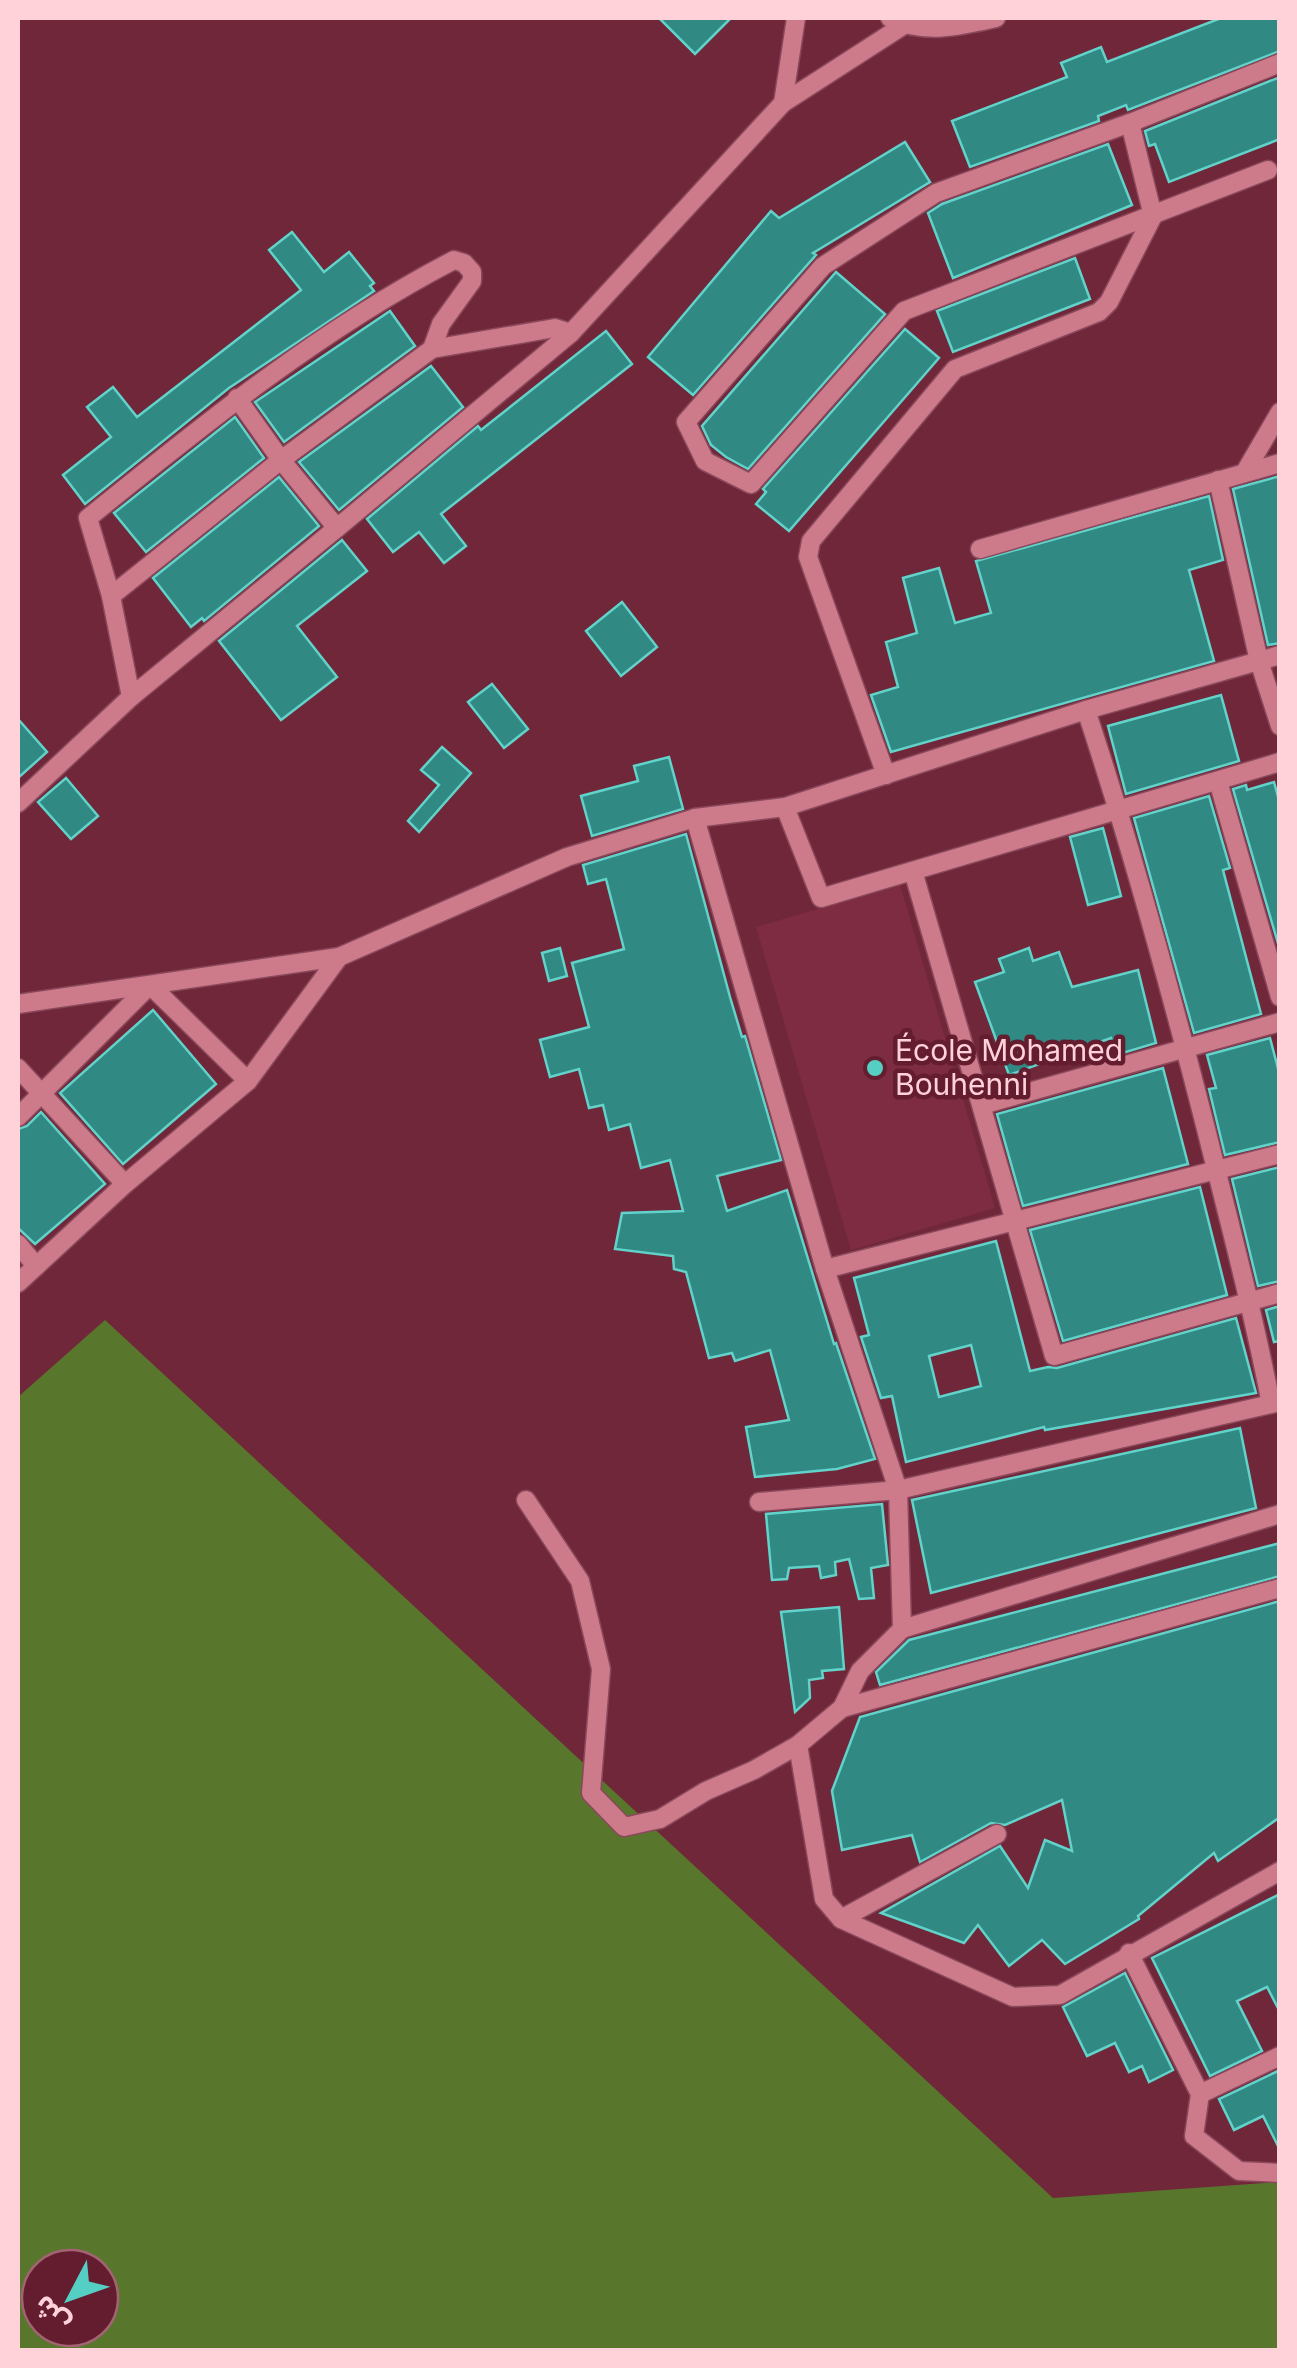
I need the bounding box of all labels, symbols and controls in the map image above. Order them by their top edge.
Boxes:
place label: École Mohamed Bouhenni [895,1032,1123,1102]
marker: École Mohamed Bouhenni [864,1057,886,1079]
north arrow [20,2248,120,2348]
text: ش [26,2289,77,2340]

